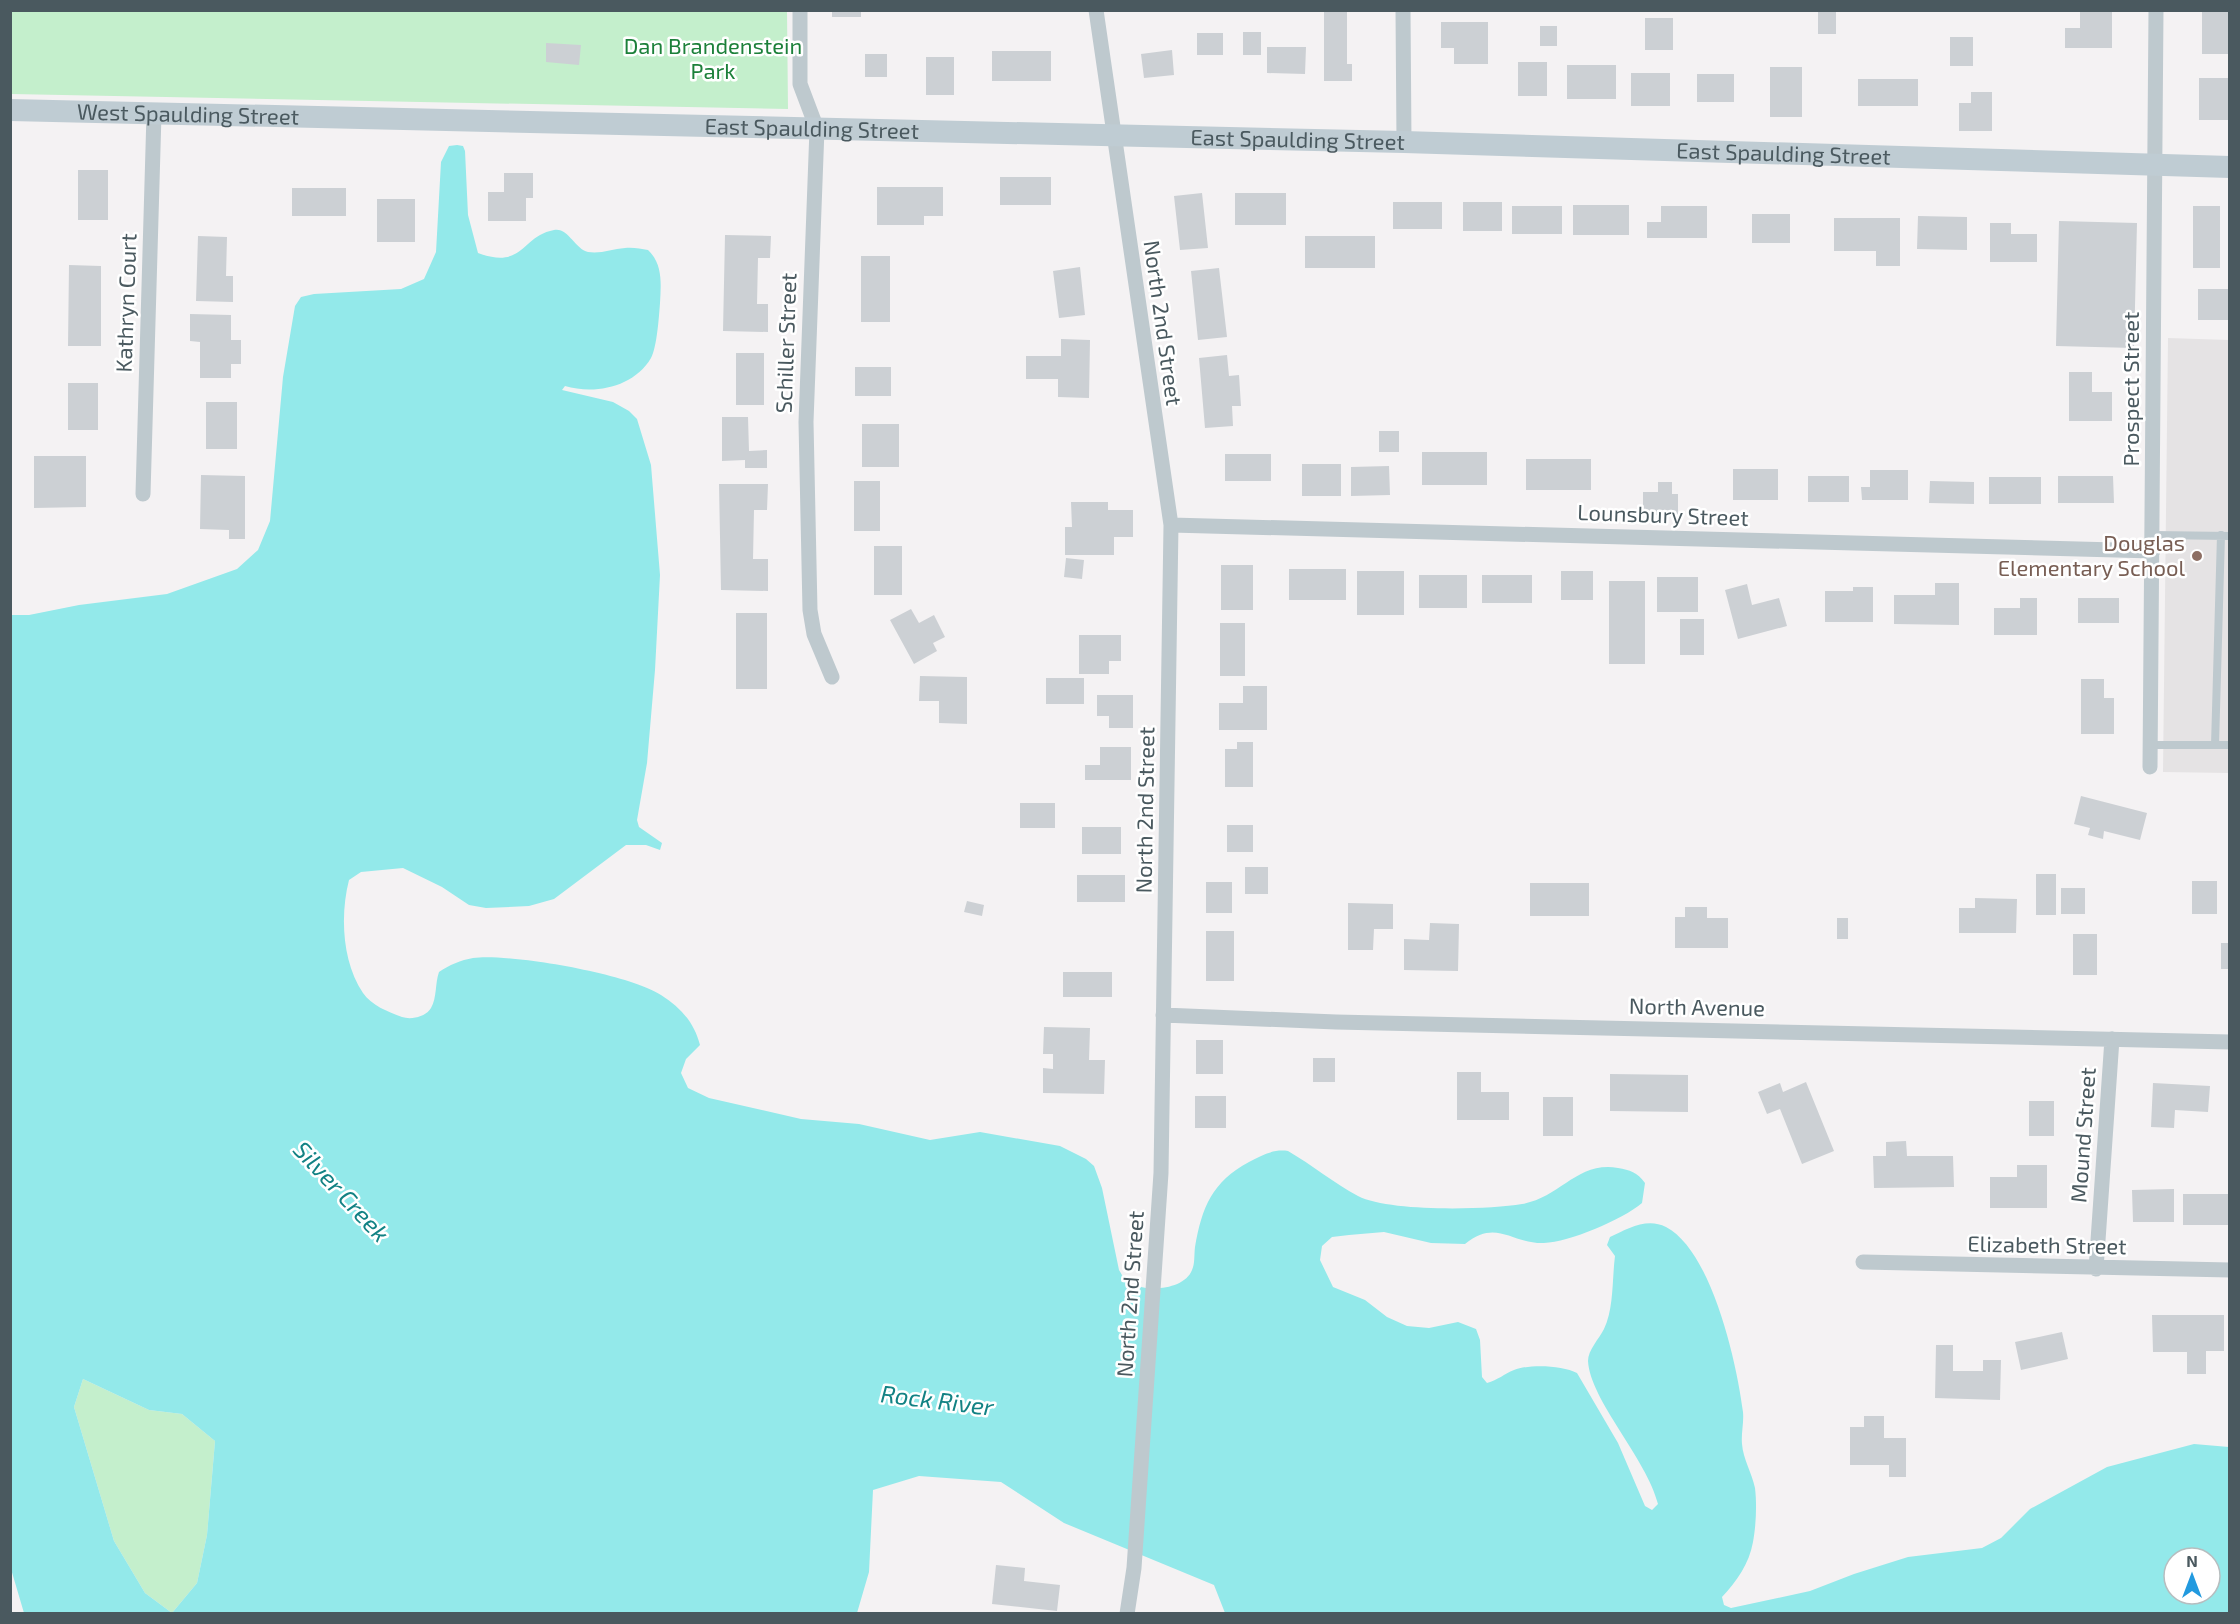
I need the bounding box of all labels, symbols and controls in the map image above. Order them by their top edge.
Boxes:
park label: Dan Brandenstein Park [624,32,802,83]
street label: West Spaulding Street [77,98,299,129]
street label: East Spaulding Street [704,112,919,143]
street label: East Spaulding Street [1190,123,1405,154]
street label: East Spaulding Street [1676,136,1891,169]
street label: Kathryn Court [110,233,140,373]
street label: North 2nd Street [1140,239,1188,407]
street label: Schiller Street [770,272,800,414]
street label: Prospect Street [2117,312,2143,466]
street label: Lounsbury Street [1577,498,1749,530]
place label: Douglas Elementary School [1998,529,2185,580]
marker: Douglas Elementary School [2190,549,2204,563]
street label: North 2nd Street [1130,726,1158,894]
street label: North Avenue [1629,992,1765,1020]
street label: Mound Street [2064,1066,2100,1204]
water label: Silver Creek [288,1135,396,1247]
street label: North 2nd Street [1110,1210,1148,1378]
street label: Elizabeth Street [1967,1230,2127,1258]
water label: Rock River [879,1378,996,1421]
north arrow [2162,1546,2222,1606]
text: N [2186,1551,2198,1570]

